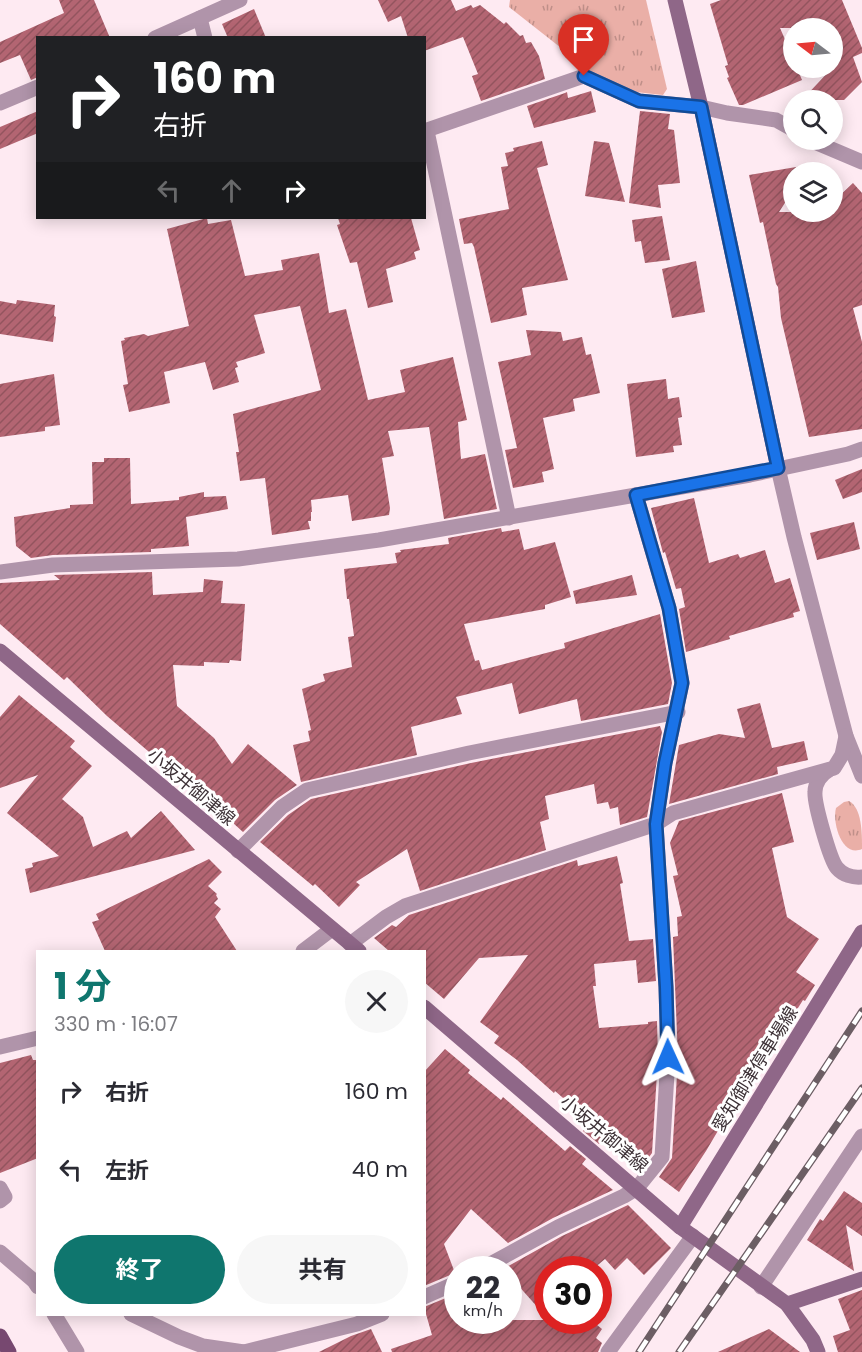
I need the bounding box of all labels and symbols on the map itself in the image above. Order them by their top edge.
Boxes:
pin [558,14,609,76]
north arrow [783,18,843,78]
street label: 小坂井御津線 [142,742,241,831]
street label: 愛知御津停車場線 [706,1001,803,1136]
position arrow [636,1025,700,1089]
street label: 小坂井御津線 [555,1089,654,1178]
speed limit sign: 30 [534,1256,612,1334]

